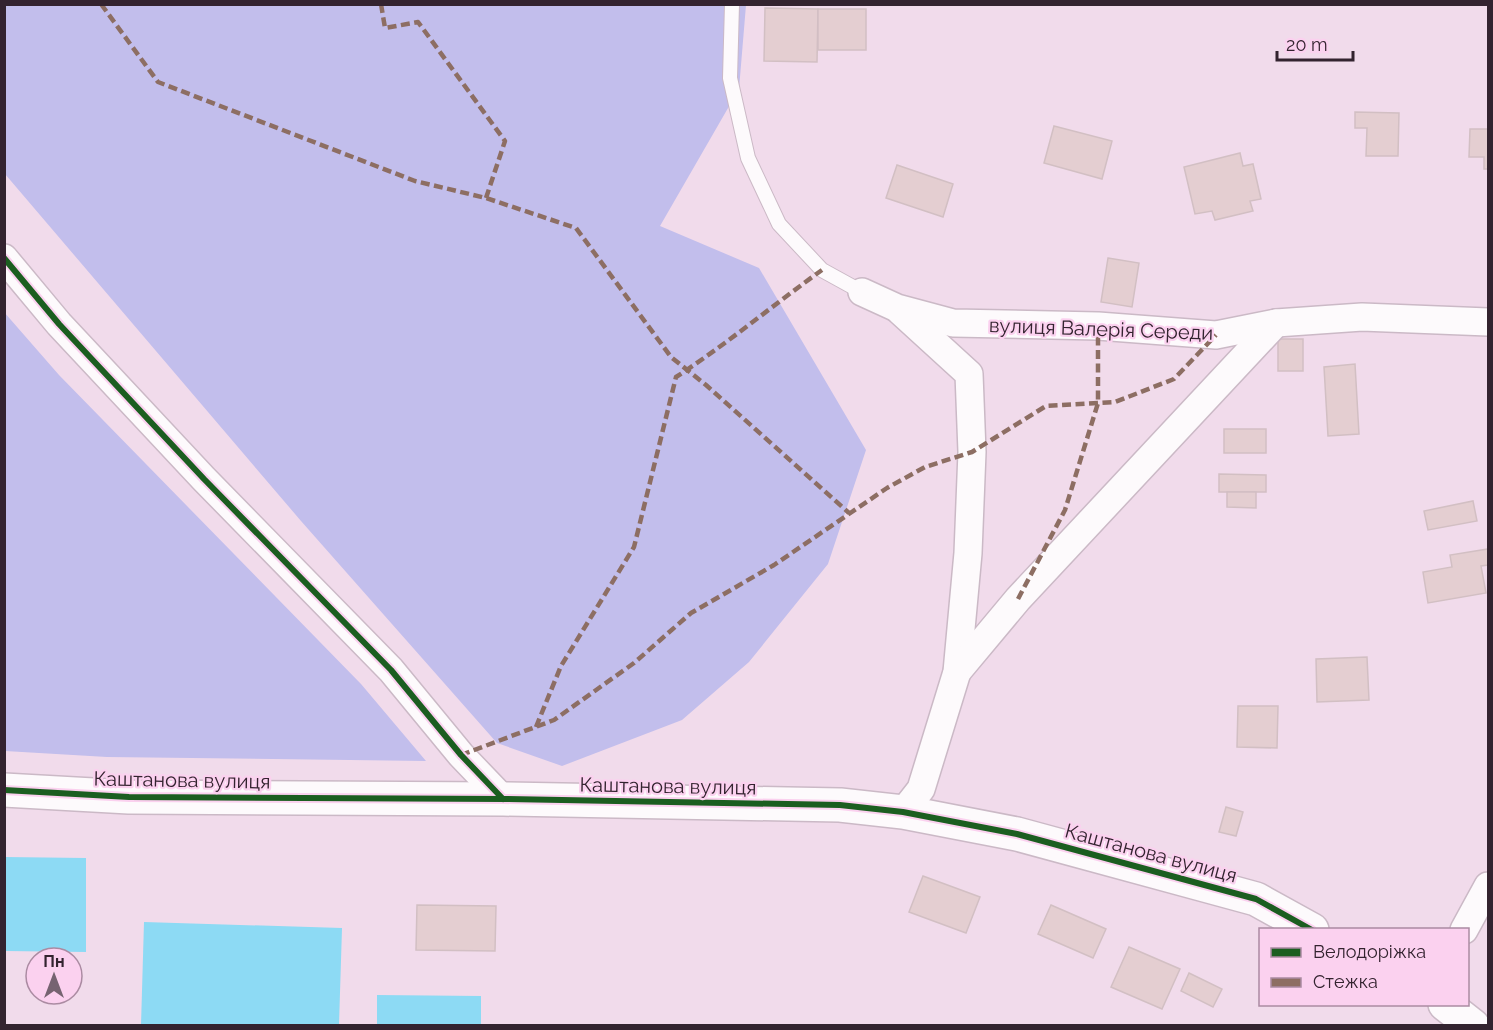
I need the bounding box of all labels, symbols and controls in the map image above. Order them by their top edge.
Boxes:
scale bar [1277,24,1354,62]
text: 20 m [1286,34,1328,55]
street label: вулиця Валерія Середи [988,313,1214,345]
street label: Каштанова вулиця [93,766,271,794]
street label: Каштанова вулиця [579,772,757,800]
street label: Каштанова вулиця [1062,819,1240,887]
legend [1259,928,1469,1006]
text: Велодоріжка [1313,941,1426,962]
north arrow [24,946,84,1006]
text: Пн [43,952,65,971]
text: Стежка [1313,971,1378,992]

